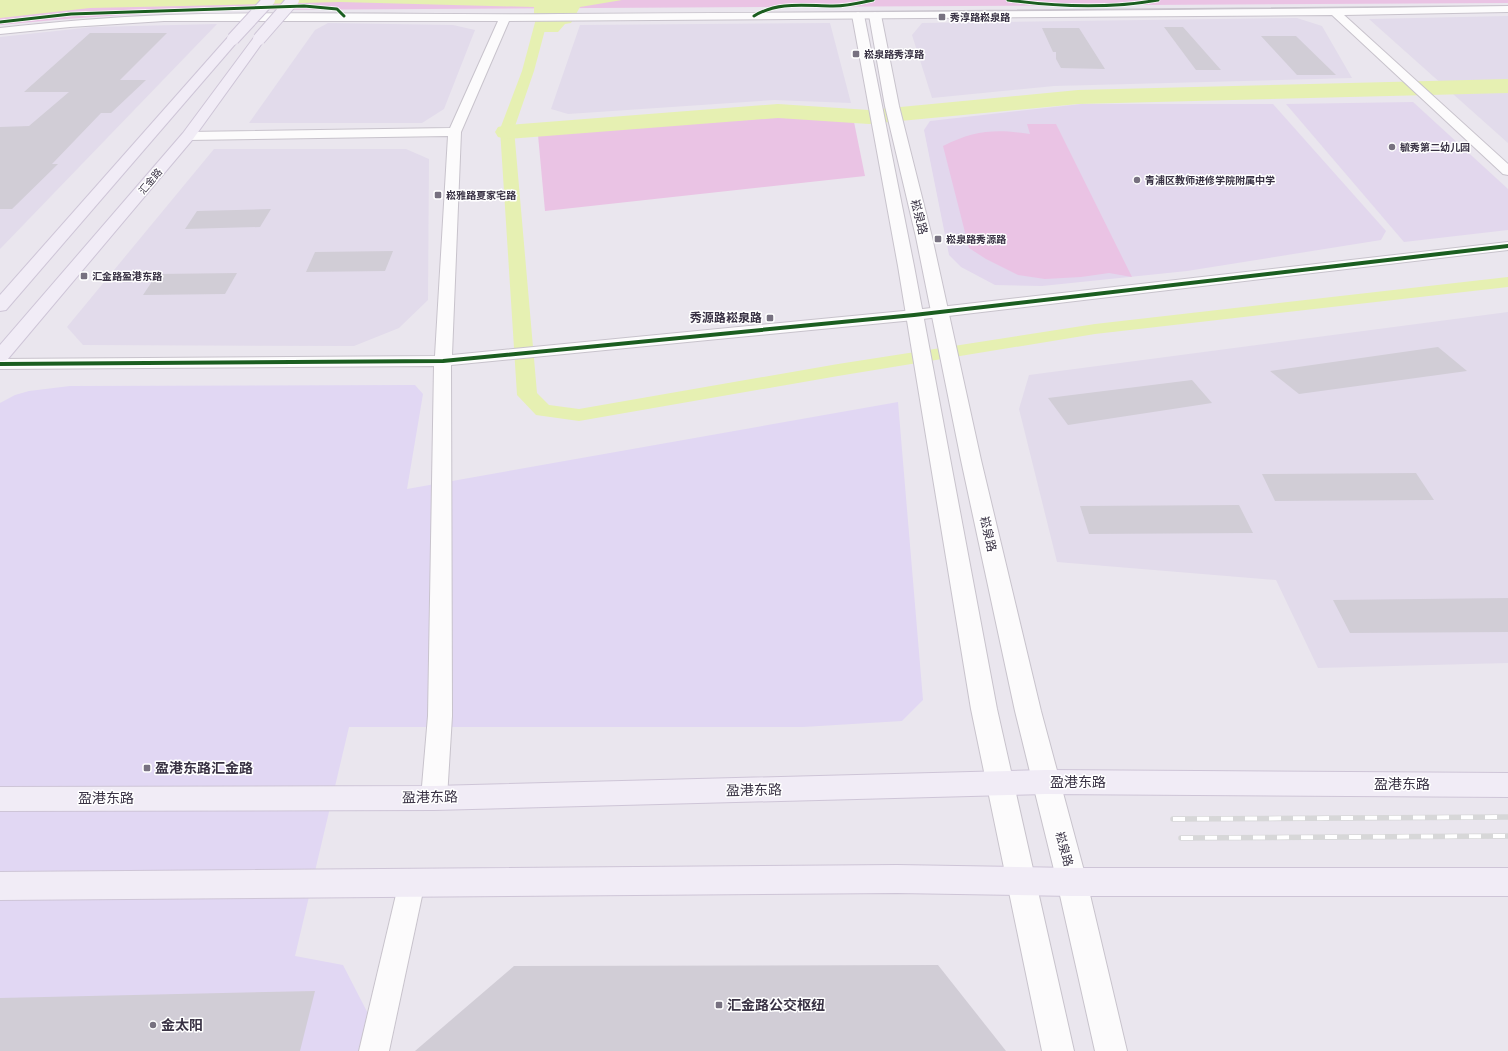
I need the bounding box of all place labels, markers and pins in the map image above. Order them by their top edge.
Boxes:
place label: 秀淳路崧泉路 [950,11,1011,23]
marker: 秀淳路崧泉路 [937,12,947,22]
place label: 崧泉路秀淳路 [864,48,925,60]
marker: 崧泉路秀淳路 [851,49,861,59]
place label: 毓秀第二幼儿园 [1400,141,1470,153]
marker: 毓秀第二幼儿园 [1387,142,1397,152]
place label: 青浦区教师进修学院附属中学 [1145,174,1275,186]
marker: 青浦区教师进修学院附属中学 [1132,175,1142,185]
place label: 崧雅路夏家宅路 [446,189,517,201]
marker: 崧雅路夏家宅路 [433,190,443,200]
place label: 崧泉路秀源路 [946,233,1007,245]
marker: 崧泉路秀源路 [933,234,943,244]
place label: 汇金路盈港东路 [92,270,163,282]
marker: 汇金路盈港东路 [79,271,89,281]
place label: 秀源路崧泉路 [690,310,762,325]
marker: 秀源路崧泉路 [765,313,775,323]
place label: 盈港东路汇金路 [155,759,253,776]
marker: 盈港东路汇金路 [142,763,152,773]
place label: 汇金路公交枢纽 [727,996,825,1013]
marker: 汇金路公交枢纽 [714,1000,724,1010]
place label: 金太阳 [161,1016,203,1033]
marker: 金太阳 [148,1020,158,1030]

